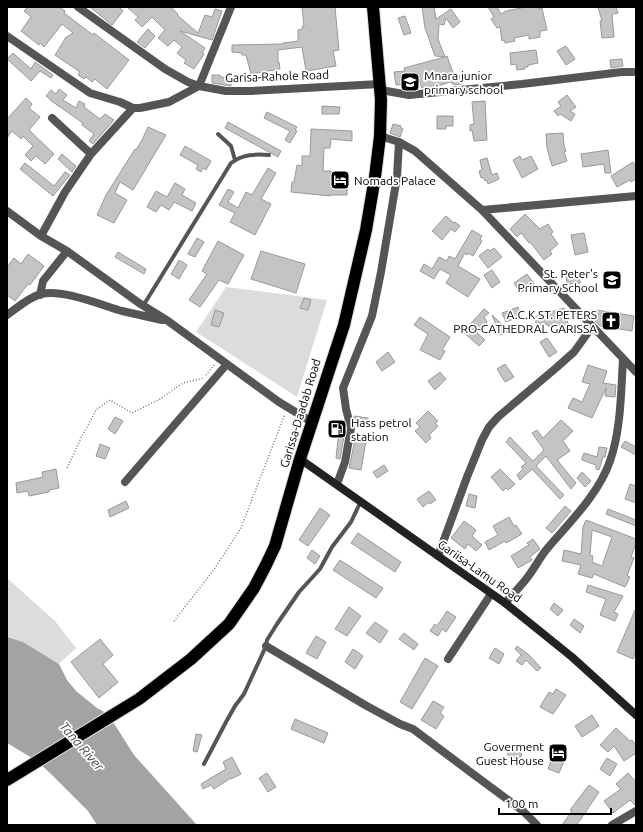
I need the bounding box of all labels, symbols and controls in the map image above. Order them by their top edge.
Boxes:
street label: Garisa-Rahole Road [225,68,329,84]
place label: Mnara junior primary school [424,69,503,96]
school or university icon: Mnara junior primary school [399,71,421,93]
hotel icon: Nomads Palace [329,169,351,191]
place label: Nomads Palace [354,174,436,187]
place label: St. Peter's Primary School [518,267,598,294]
school or university icon: St. Peter's Primary School [601,269,623,291]
place label: A.C.K ST. PETERS PRO-CATHEDRAL GARISSA [453,308,597,335]
church icon: A.C.K ST. PETERS PRO-CATHEDRAL GARISSA [600,310,622,332]
street label: Garissa-Daadab Road [277,357,323,469]
place label: Hass petrol station [351,416,412,443]
fuel station icon: Hass petrol station [326,418,348,440]
street label: Gariisa-Lamu Road [436,537,524,605]
water label: Tana River [57,719,107,774]
place label: Goverment Guest House [476,740,544,767]
hotel icon: Goverment Guest House [547,742,569,764]
scale bar [499,790,611,816]
text: 100 m [505,797,538,810]

